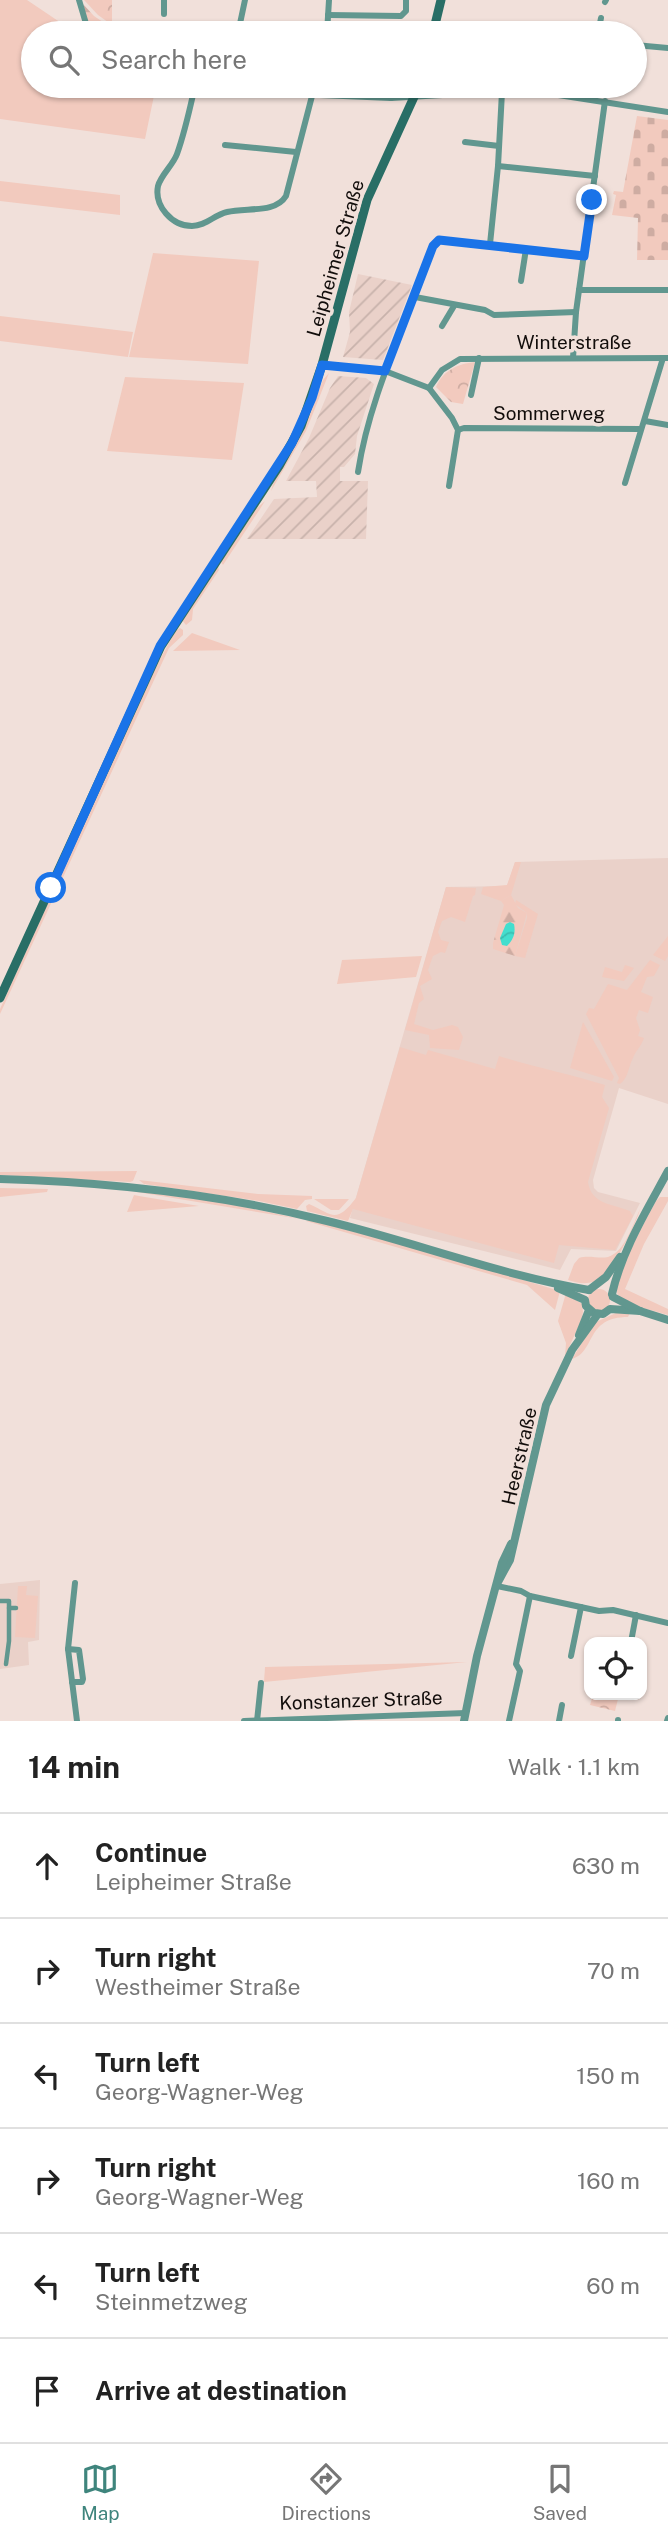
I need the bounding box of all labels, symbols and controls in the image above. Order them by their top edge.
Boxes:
search box [21,21,647,98]
icon: search [45,41,83,79]
text: Search here [101,44,247,75]
street label: Leipheimer Straße [302,177,368,339]
route end [576,184,607,215]
street label: Winterstraße [516,331,632,353]
street label: Sommerweg [493,402,605,424]
route start [35,872,66,903]
street label: Heerstraße [497,1405,541,1507]
map controls [584,1637,647,1700]
button: locate [584,1637,647,1700]
street label: Konstanzer Straße [279,1686,443,1714]
text: 14 min [28,1749,120,1785]
text: Walk · 1.1 km [508,1753,640,1780]
text: Continue [95,1837,207,1868]
icon: ahead [28,1847,66,1885]
text: 630 m [572,1852,640,1879]
text: Leipheimer Straße [95,1868,292,1895]
text: Turn right [95,1942,217,1973]
icon: right [28,1952,66,1990]
text: 70 m [587,1957,640,1984]
text: Westheimer Straße [95,1973,301,2000]
text: Turn left [95,2047,200,2078]
icon: left [28,2057,66,2095]
text: 150 m [576,2062,640,2089]
text: Georg-Wagner-Weg [95,2078,304,2105]
text: Turn right [95,2152,217,2183]
icon: right [28,2162,66,2200]
text: 160 m [577,2167,640,2194]
text: Georg-Wagner-Weg [95,2183,304,2210]
text: Turn left [95,2257,200,2288]
icon: left [28,2267,66,2305]
text: 60 m [586,2272,640,2299]
text: Steinmetzweg [95,2288,248,2315]
icon: arrive [28,2372,66,2410]
text: Arrive at destination [95,2375,347,2406]
tab: Map [81,2460,120,2524]
tab: Directions [282,2460,371,2524]
tab: Saved [533,2460,587,2524]

